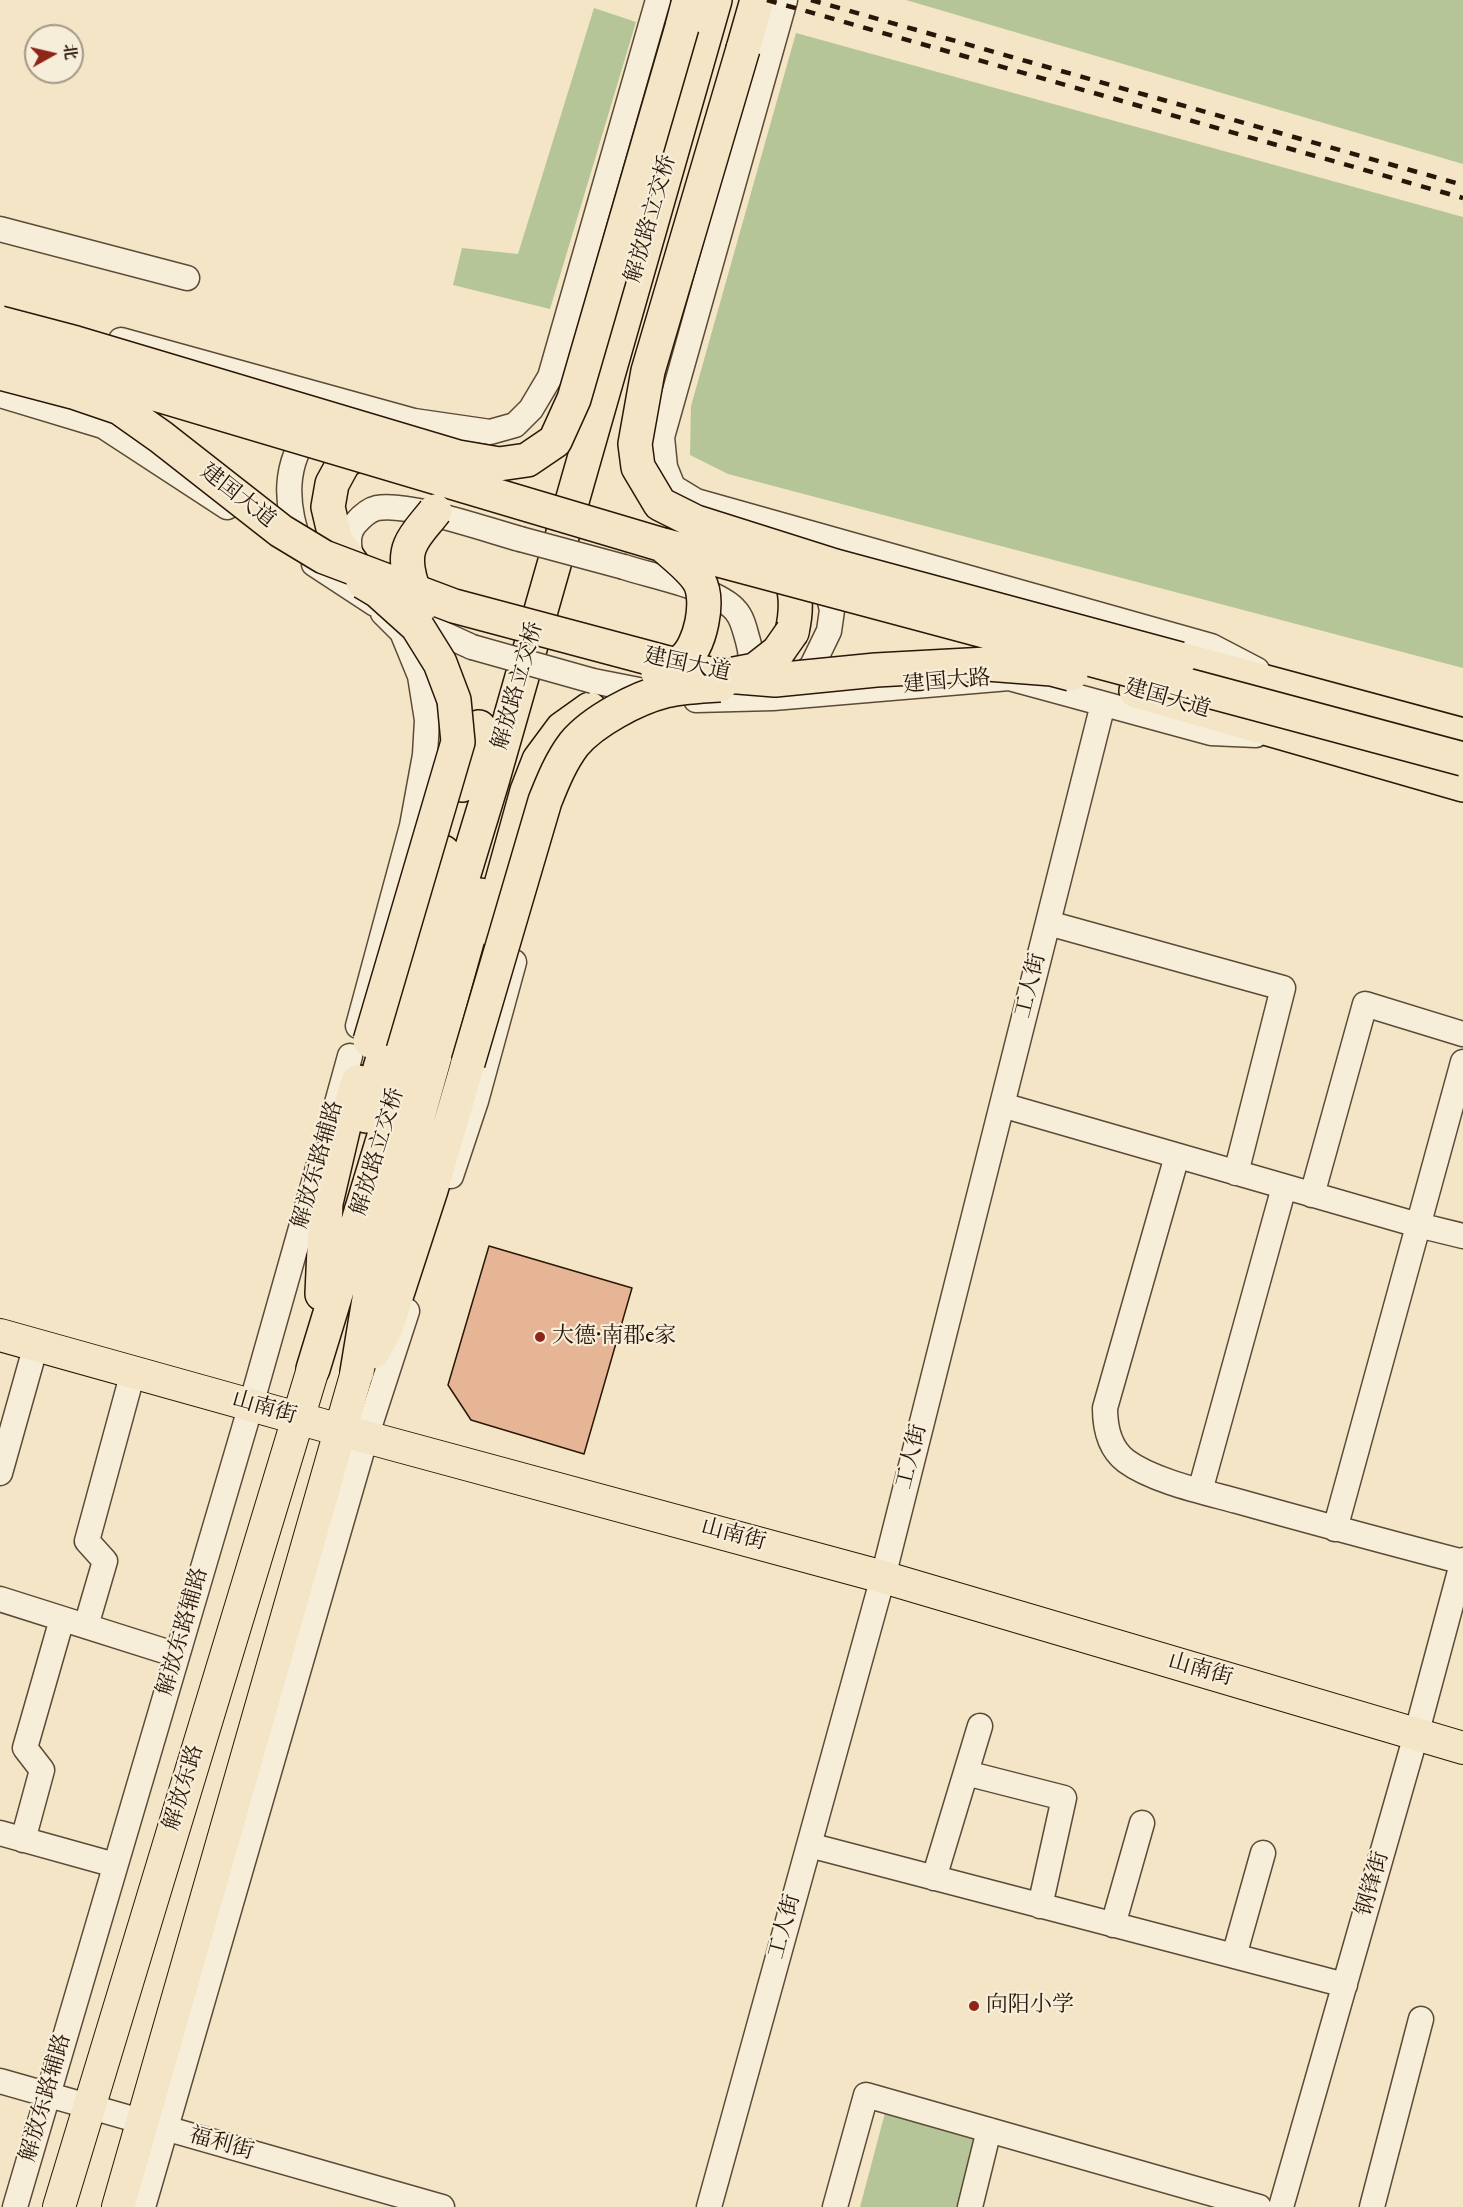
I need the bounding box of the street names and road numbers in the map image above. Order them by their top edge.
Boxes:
street label: 解放路立交桥 [621,152,683,286]
street label: 建国大道 [194,460,280,534]
street label: 解放路立交桥 [488,619,550,753]
street label: 建国大道 [641,644,733,688]
street label: 建国大路 [902,666,992,700]
street label: 建国大道 [1121,675,1213,725]
street label: 工人街 [1011,951,1053,1021]
street label: 解放路立交桥 [347,1085,411,1219]
street label: 解放东路辅路 [288,1098,350,1232]
street label: 山南街 [229,1387,299,1431]
street label: 工人街 [892,1422,934,1492]
street label: 山南街 [698,1515,768,1557]
street label: 解放东路辅路 [153,1565,215,1699]
street label: 山南街 [1165,1649,1235,1693]
street label: 解放东路 [160,1742,210,1834]
street label: 钢锋街 [1352,1849,1396,1919]
street label: 工人街 [765,1892,807,1962]
street label: 解放东路辅路 [16,2031,78,2165]
street label: 福利街 [186,2123,256,2167]

